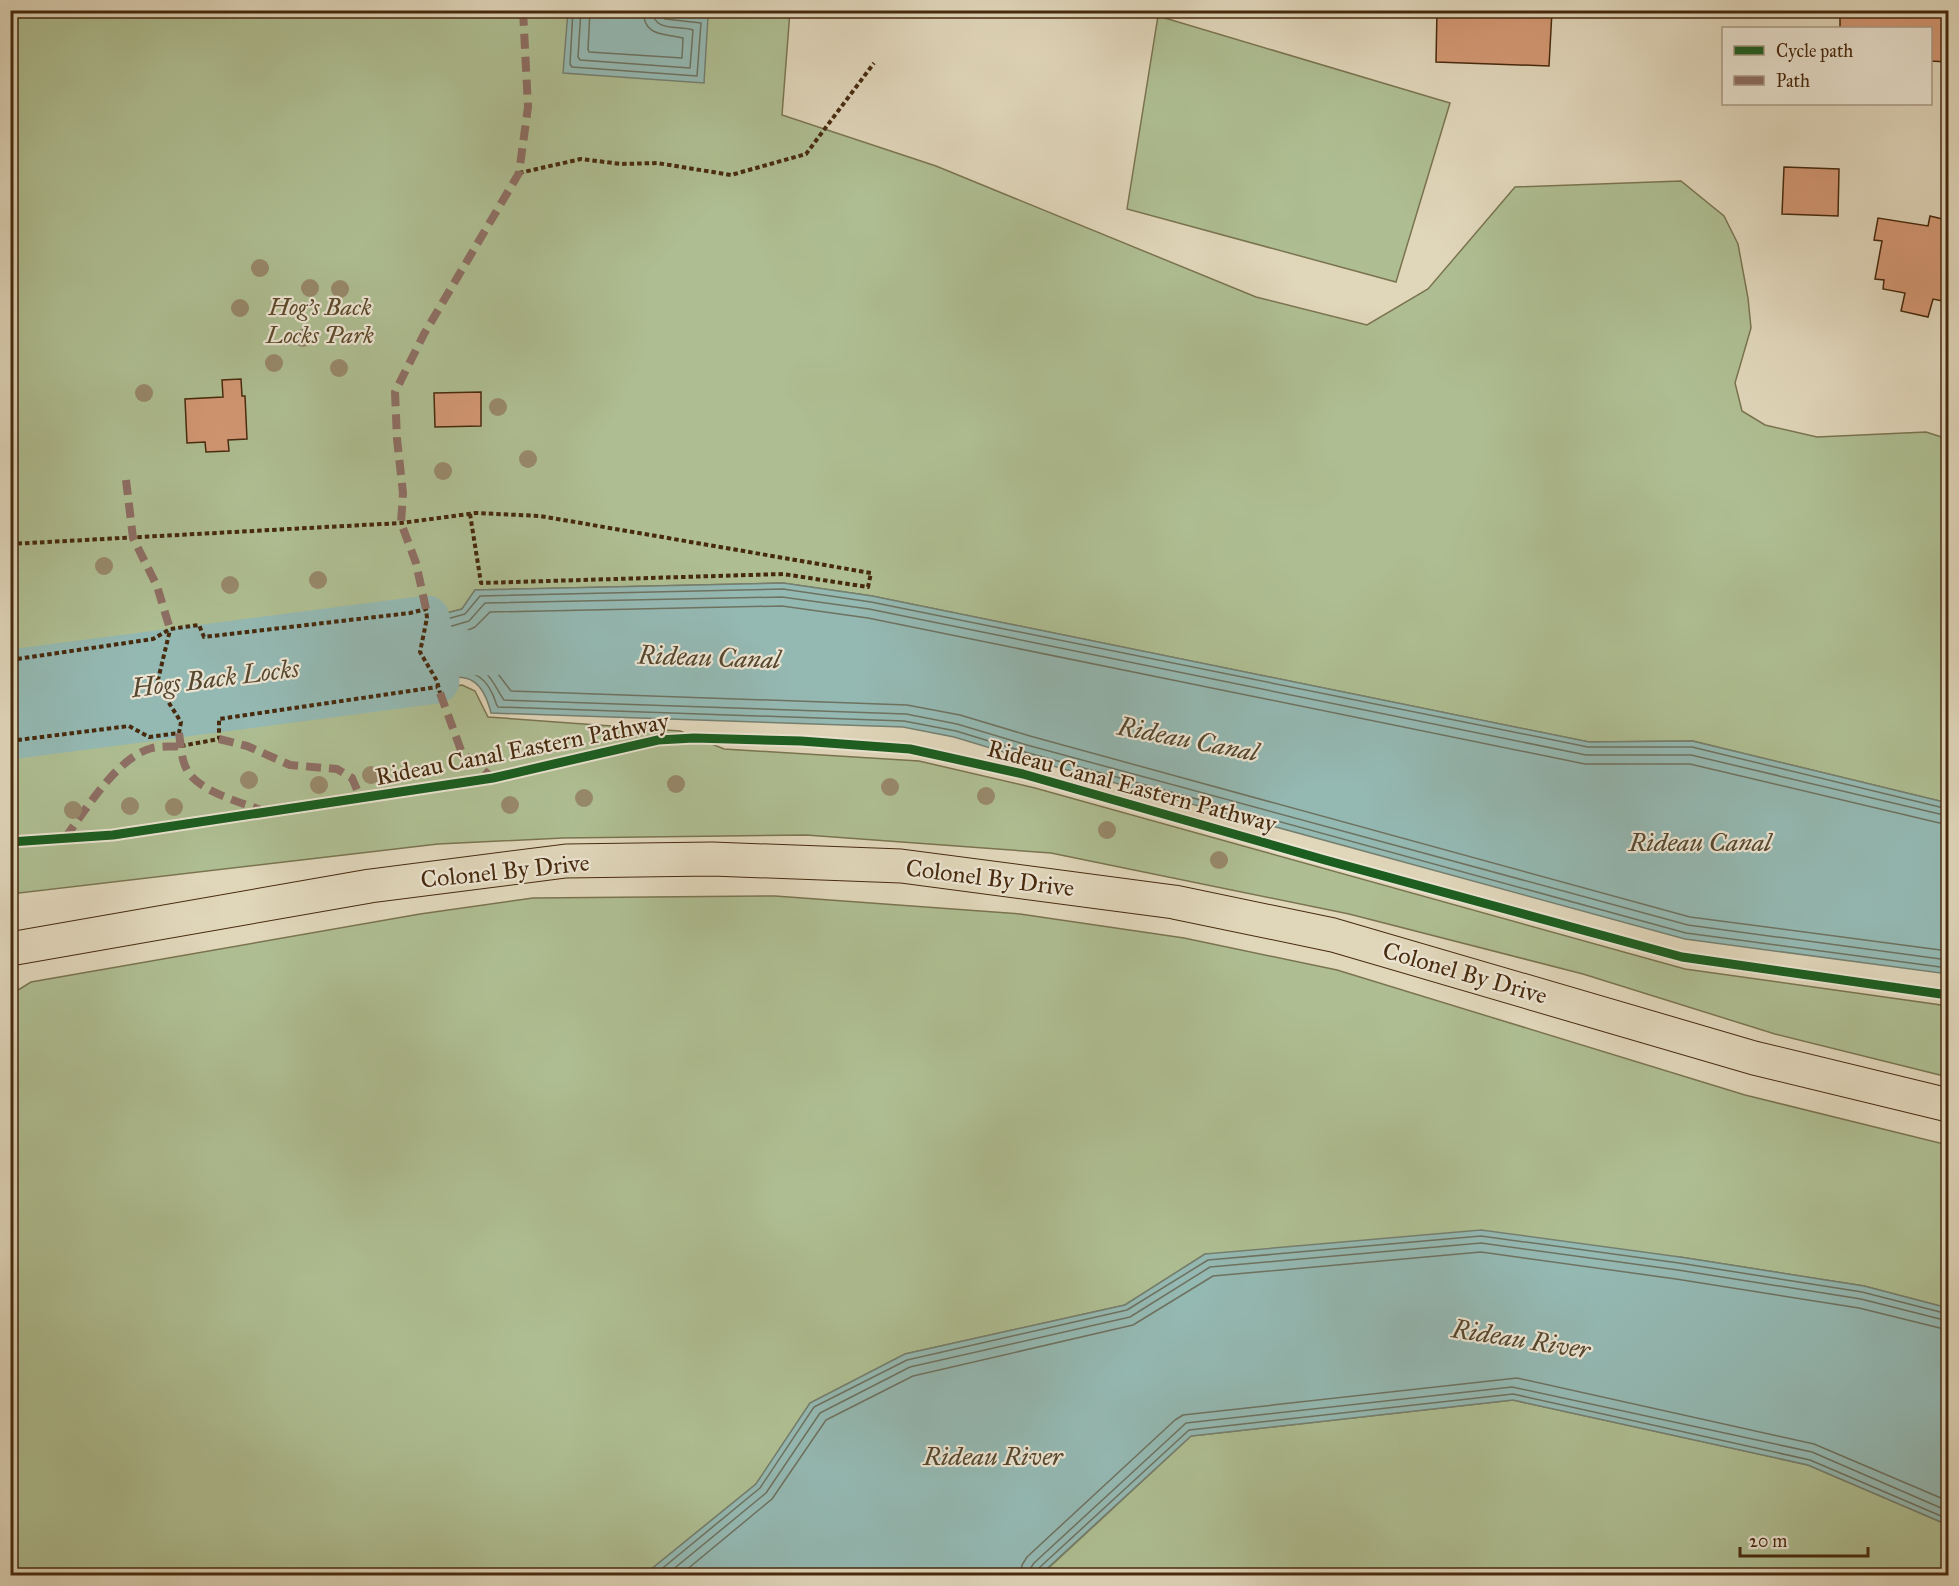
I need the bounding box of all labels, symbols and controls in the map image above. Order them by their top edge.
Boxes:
legend [1722,27,1932,105]
text: Cycle path [1776,40,1853,62]
text: Path [1776,70,1810,92]
park label: Hog's Back Locks Park [265,292,374,350]
water label: Rideau Canal [636,638,783,676]
water label: Hogs Back Locks [128,652,301,704]
street label: Rideau Canal Eastern Pathway [373,706,672,792]
water label: Rideau Canal [1114,709,1263,769]
street label: Rideau Canal Eastern Pathway [984,733,1281,839]
water label: Rideau Canal [1628,826,1773,858]
street label: Colonel By Drive [419,847,591,895]
street label: Colonel By Drive [904,853,1076,903]
street label: Colonel By Drive [1379,935,1551,1011]
water label: Rideau River [1449,1312,1593,1366]
water label: Rideau River [922,1440,1064,1472]
scale bar [1740,1520,1868,1558]
text: 20 m [1749,1530,1787,1552]

